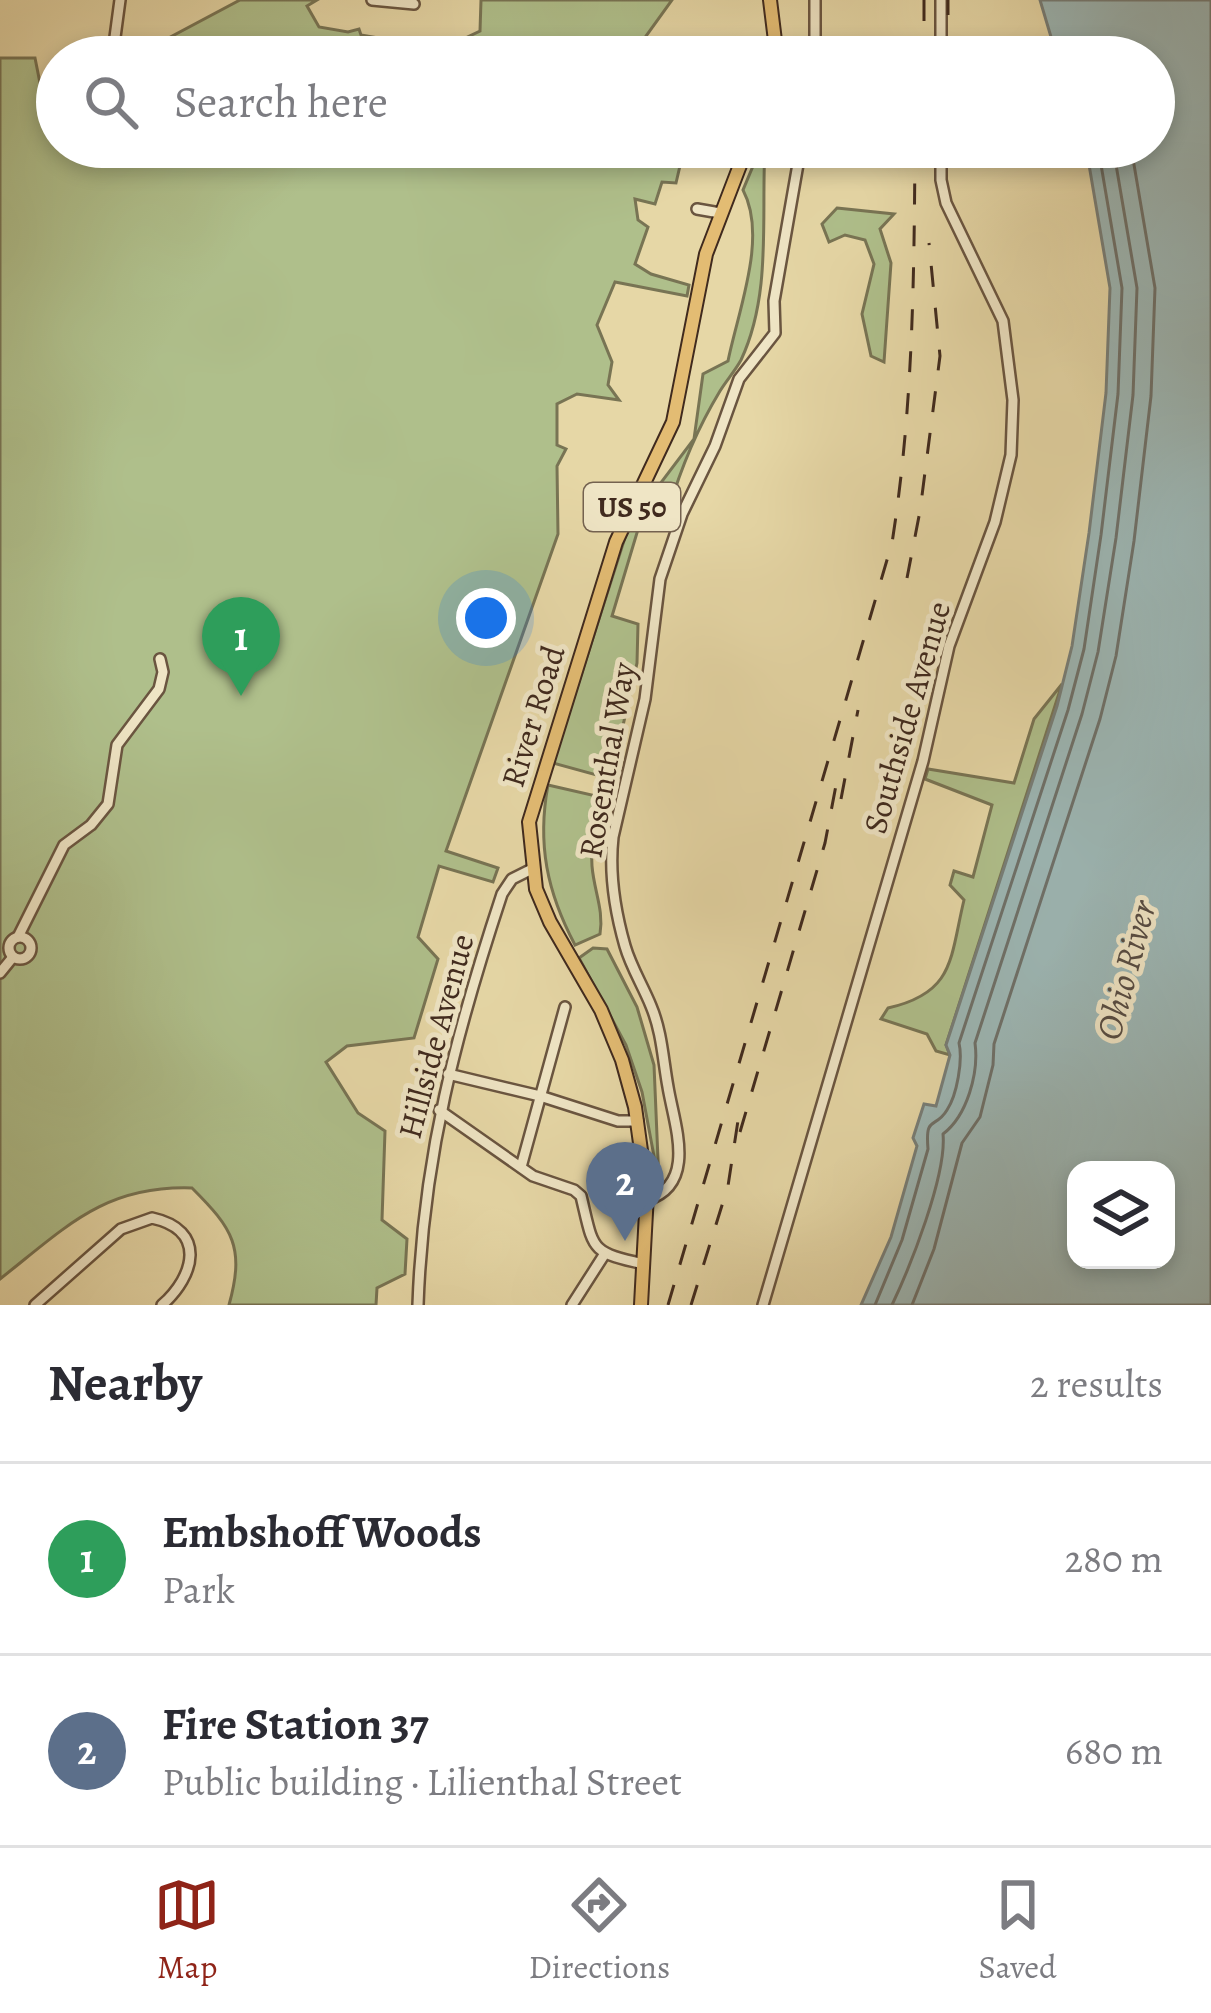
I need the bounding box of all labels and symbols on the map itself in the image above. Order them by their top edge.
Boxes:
road number: US 50 [584,483,680,531]
your location [456,588,516,648]
street label: Southside Avenue [852,596,961,838]
pin: 1 [202,597,280,696]
street label: River Road [490,640,575,793]
street label: Rosenthal Way [567,659,646,861]
water label: Ohio River [1083,894,1168,1045]
street label: Hillside Avenue [387,929,484,1143]
pin: 2 [586,1142,664,1241]

